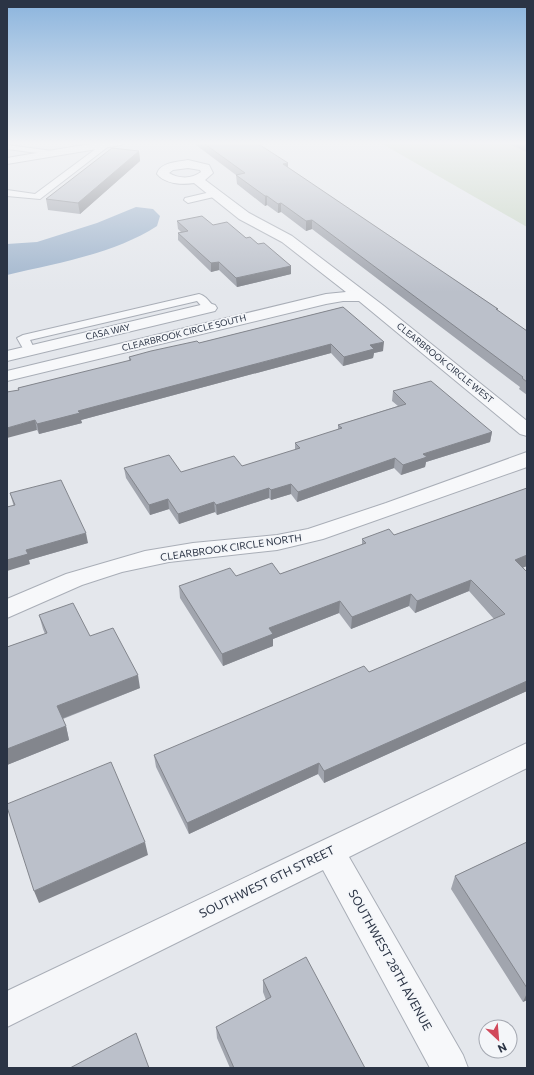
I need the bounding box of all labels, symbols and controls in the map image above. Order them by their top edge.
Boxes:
street label: CLEARBROOK CIRCLE SOUTH [121,312,247,353]
street label: CLEARBROOK CIRCLE WEST [395,320,496,405]
street label: CASA WAY [85,321,131,342]
street label: CLEARBROOK CIRCLE NORTH [159,531,303,563]
street label: SOUTHWEST 6TH STREET [197,842,337,920]
street label: SOUTHWEST 28TH AVENUE [346,887,435,1032]
north arrow [478,1019,518,1059]
text: N [496,1041,509,1056]

